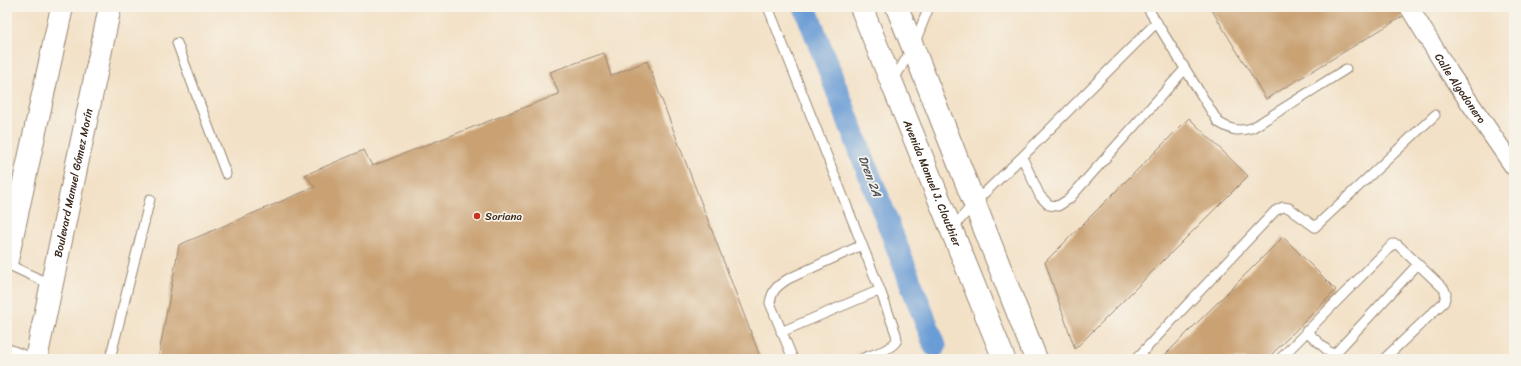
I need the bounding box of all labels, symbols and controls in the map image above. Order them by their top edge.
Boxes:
street label: Calle Algodonero [1430,49,1491,128]
street label: Boulevard Manuel Gómez Morín [48,107,98,259]
street label: Avenida Manuel J. Clouthier [898,116,967,250]
water label: Dren 2A [852,152,889,202]
place label: Soriana [485,207,522,226]
marker: Soriana [472,211,482,221]

